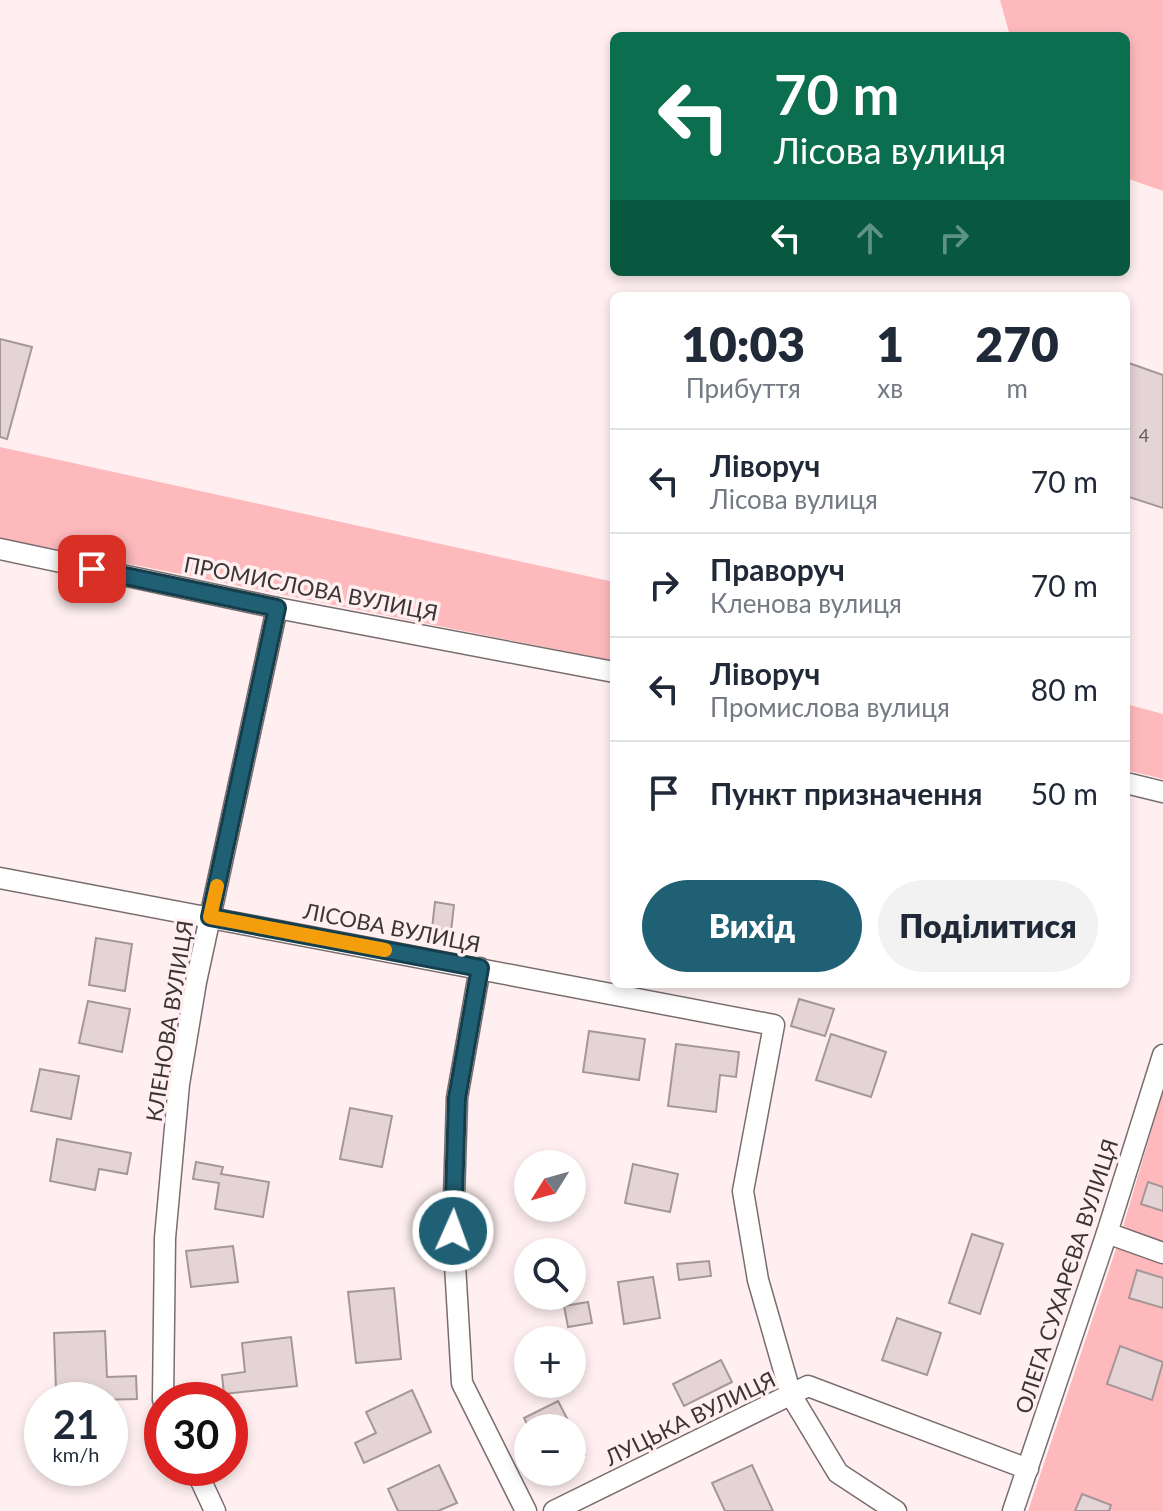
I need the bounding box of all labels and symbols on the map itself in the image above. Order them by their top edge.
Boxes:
house number: 4 [1139,424,1149,446]
pin [58,535,126,603]
street label: ПРОМИСЛОВА ВУЛИЦЯ [182,550,440,626]
street label: ЛІСОВА ВУЛИЦЯ [300,896,483,957]
street label: КЛЕНОВА ВУЛИЦЯ [140,918,198,1124]
street label: ОЛЕГА СУХАРЄВА ВУЛИЦЯ [1009,1135,1123,1417]
north arrow [514,1150,586,1222]
position arrow [411,1189,495,1273]
street label: ЛУЦЬКА ВУЛИЦЯ [599,1365,780,1471]
speed limit sign: 30 [144,1382,248,1486]

